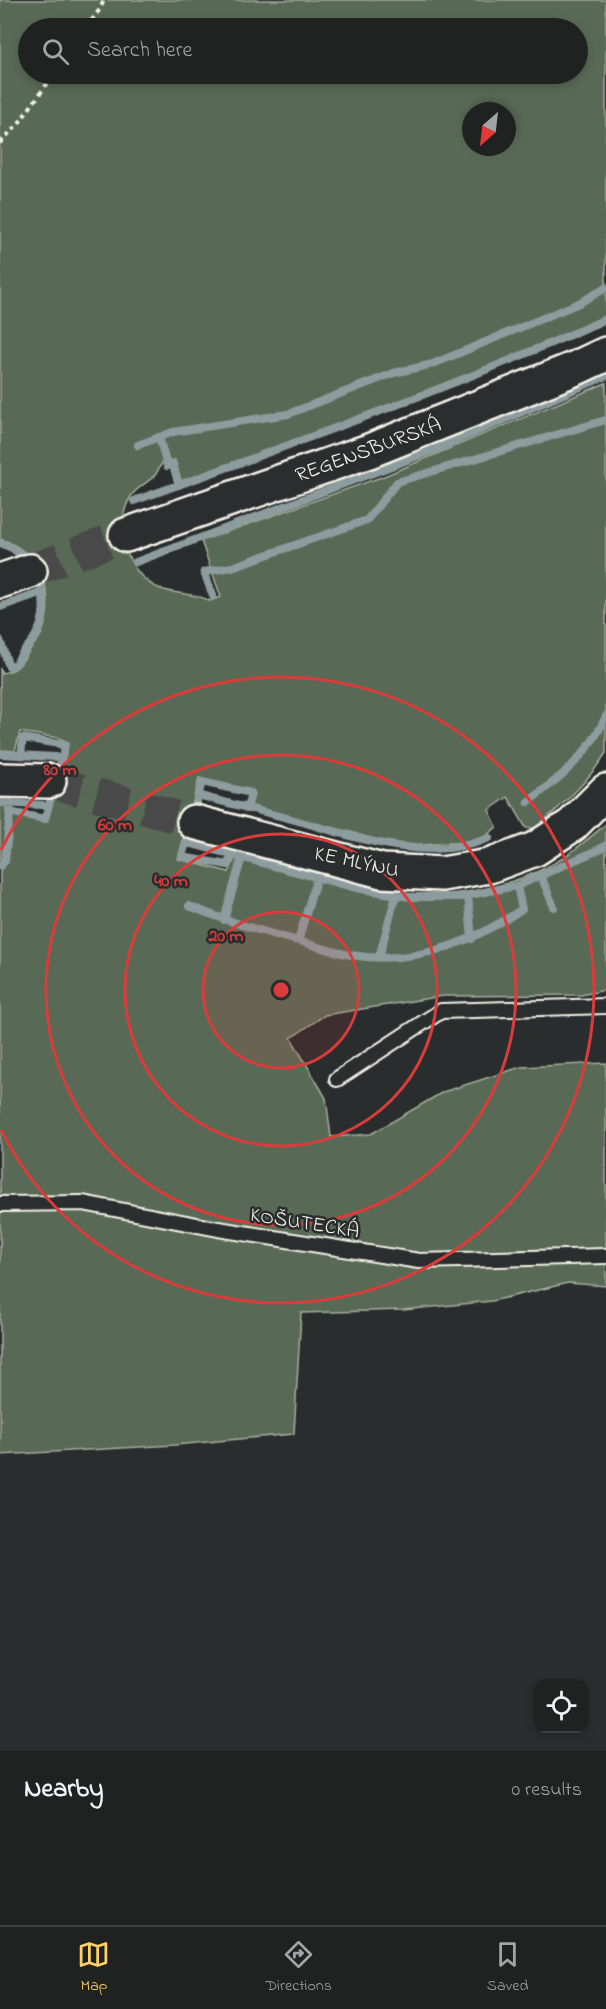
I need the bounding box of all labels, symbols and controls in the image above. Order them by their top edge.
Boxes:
search box [18,18,588,84]
icon: search [39,35,72,68]
text: Search here [87,35,192,67]
north arrow [462,102,516,156]
street label: REGENSBURSKÁ [291,410,446,491]
text: 80 m [43,758,77,784]
text: 60 m [98,813,132,839]
street label: KE MLÝNU [312,839,402,887]
text: 40 m [154,869,188,895]
text: 20 m [207,924,244,950]
centre of rings [271,980,291,1000]
street label: KOŠUTECKÁ [248,1200,362,1247]
map controls [534,1679,588,1733]
button: locate [534,1679,588,1733]
text: Nearby [24,1771,103,1809]
text: 0 results [511,1776,582,1805]
tab: Map [77,1938,110,1998]
tab: Directions [265,1938,332,1998]
tab: Saved [487,1938,529,1998]

